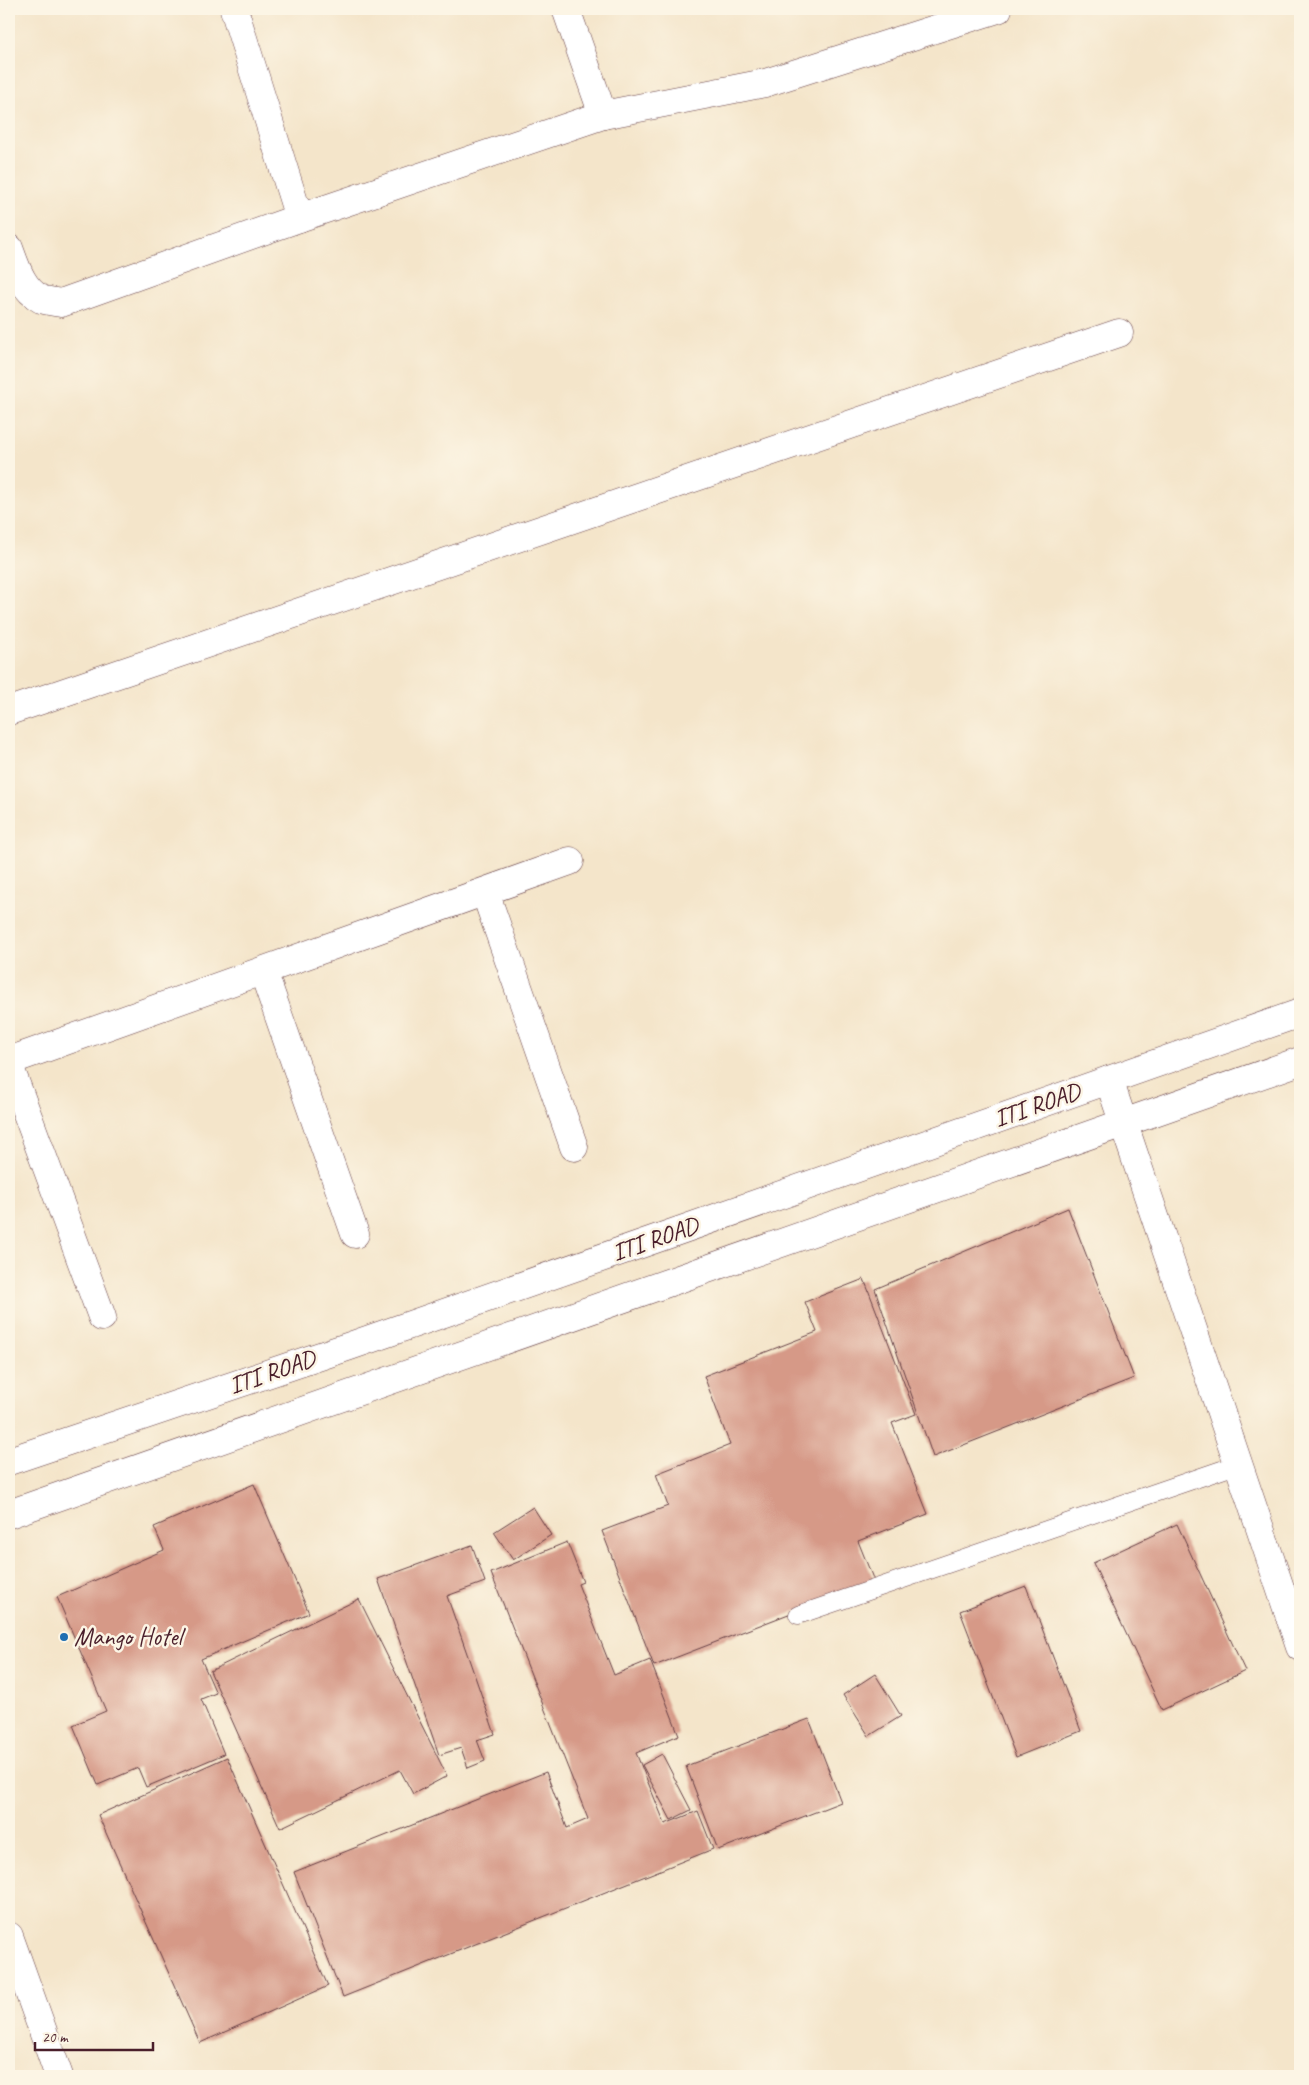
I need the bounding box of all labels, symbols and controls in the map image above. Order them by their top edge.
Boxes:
street label: ITI ROAD [990,1075,1087,1135]
street label: ITI ROAD [608,1209,705,1269]
street label: ITI ROAD [225,1342,322,1402]
place label: Mango Hotel [74,1621,187,1653]
marker: Mango Hotel [58,1631,70,1643]
scale bar [35,2020,152,2052]
text: 20 m [42,2028,69,2047]

